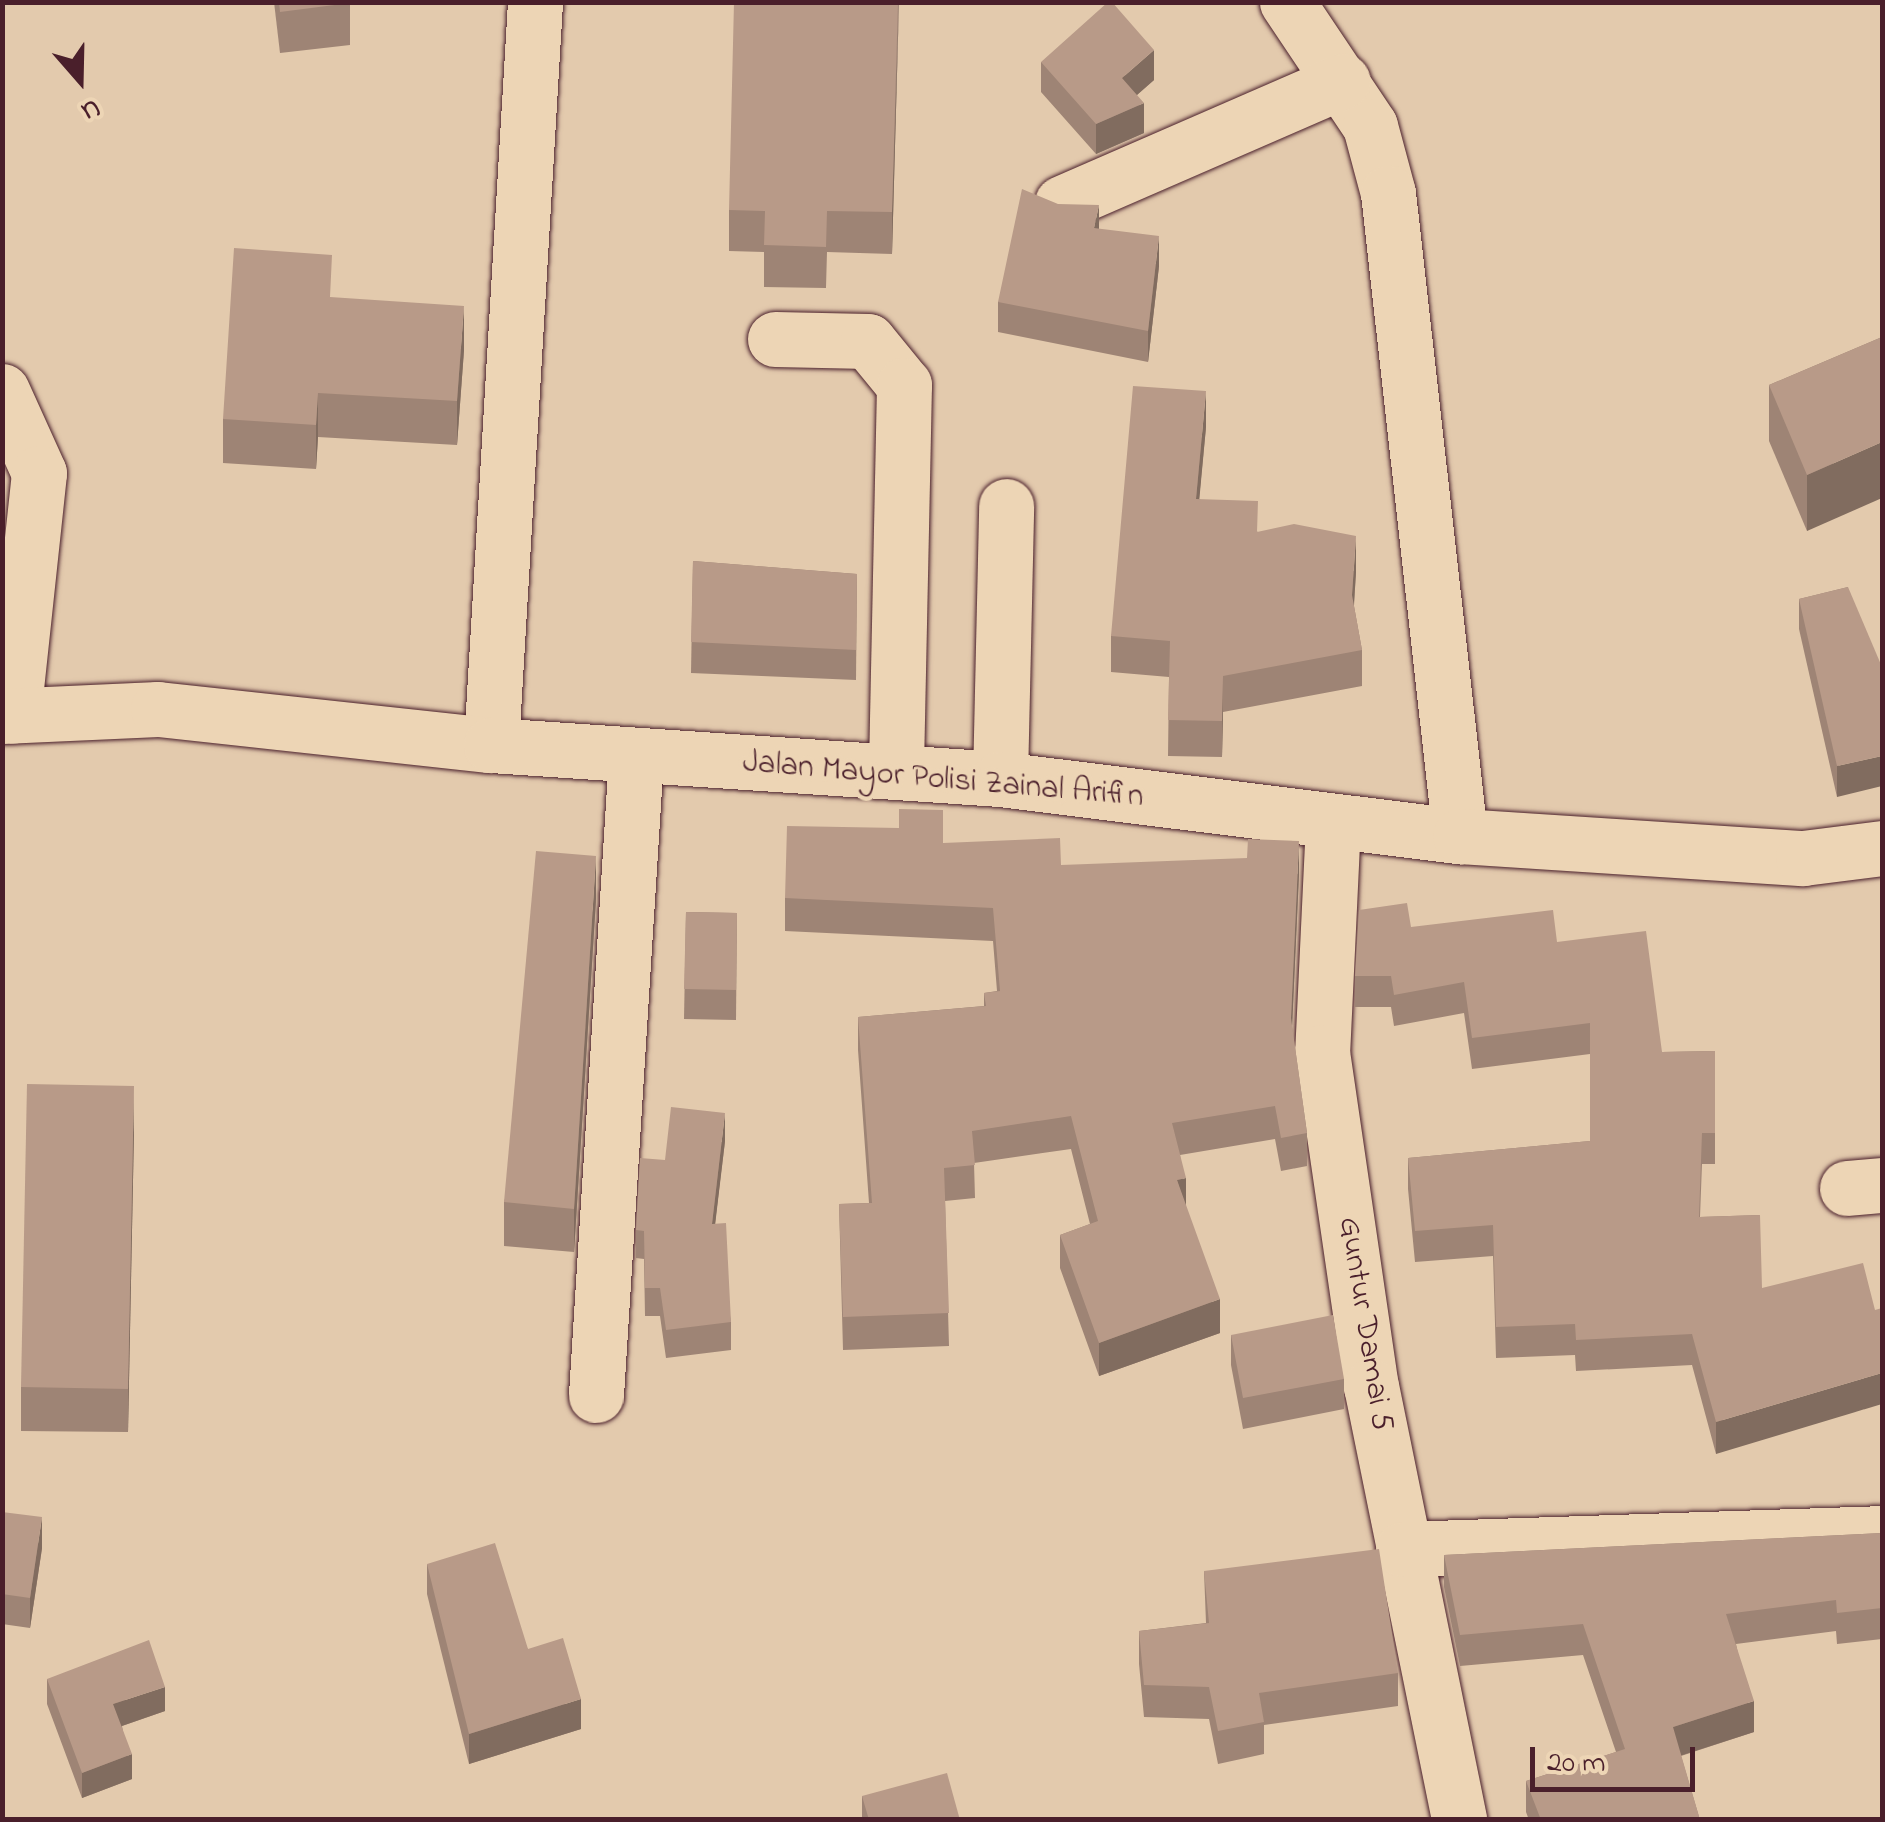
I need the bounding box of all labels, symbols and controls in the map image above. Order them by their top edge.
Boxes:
north arrow [30,30,130,130]
text: U [75,86,106,131]
street label: Jalan Mayor Polisi Zainal Arifin [741,744,1145,818]
street label: Guntur Damai 5 [1328,1214,1400,1434]
scale bar [1535,1727,1700,1789]
text: 20 m [1547,1742,1606,1786]

